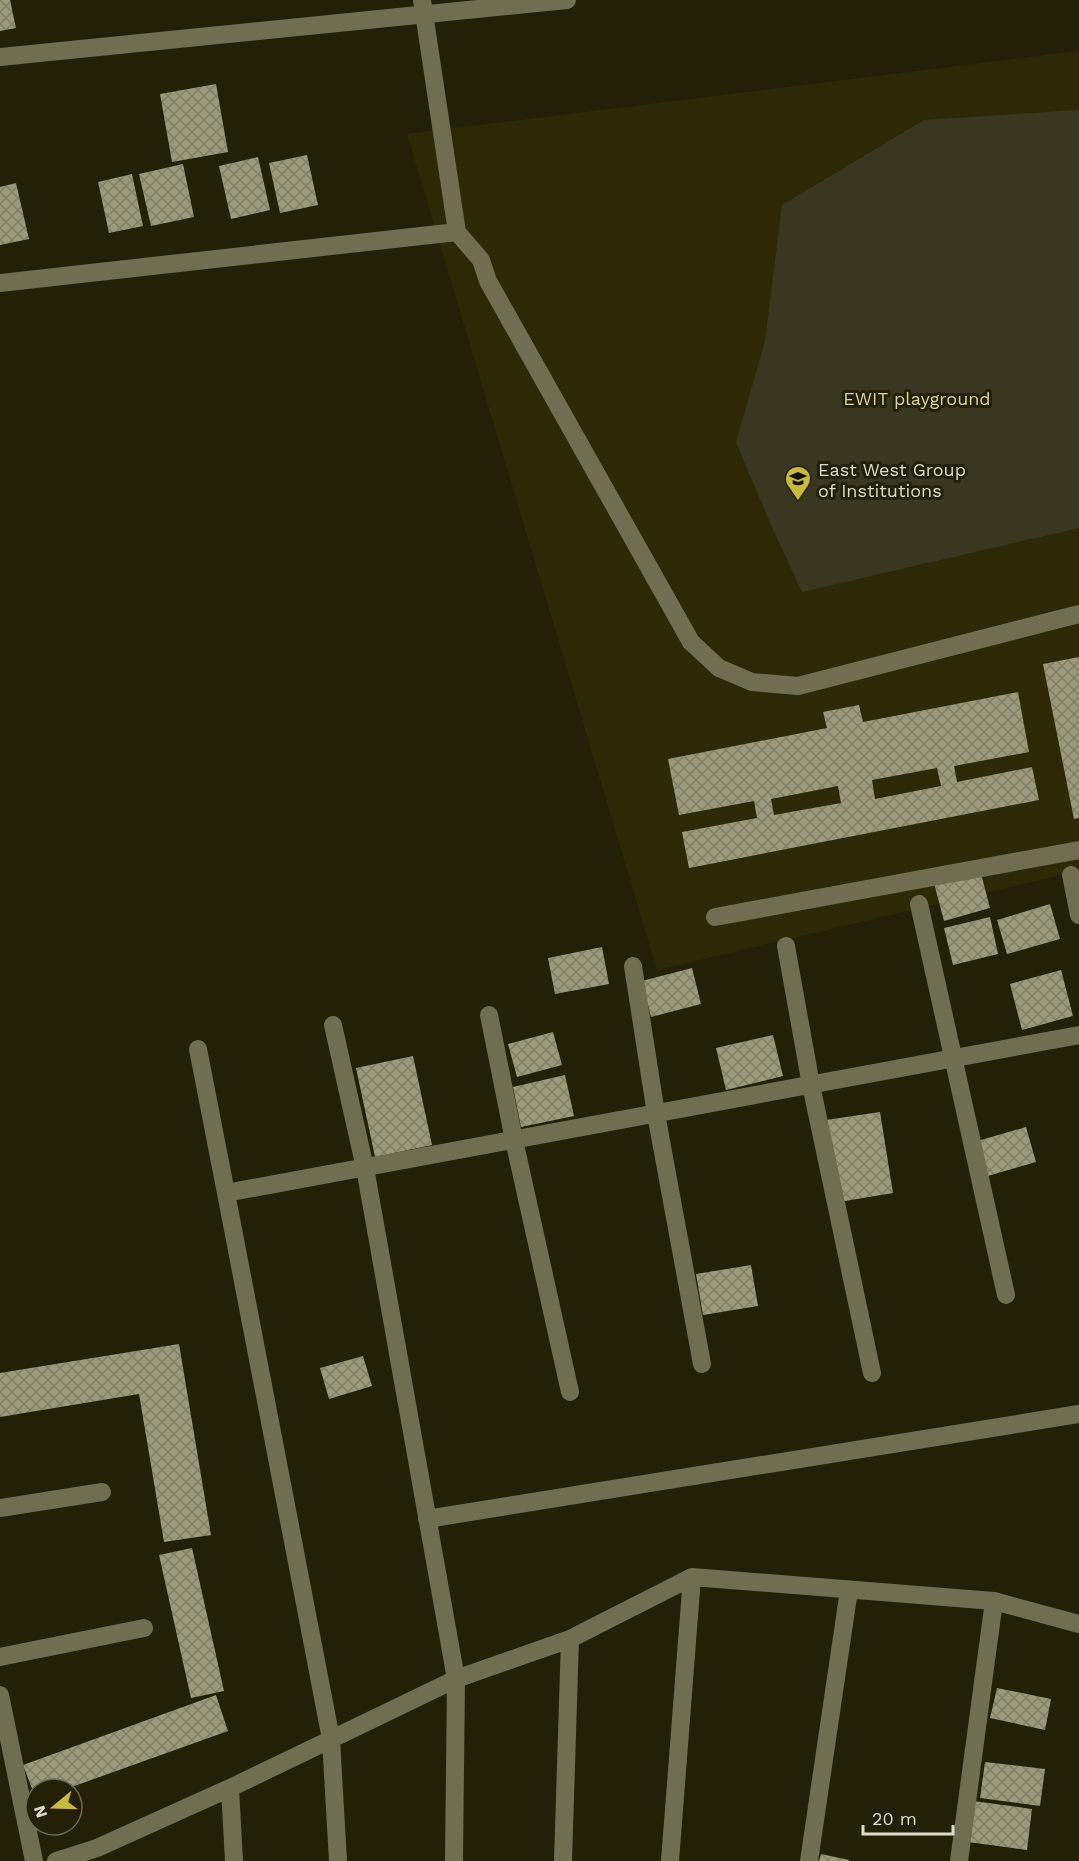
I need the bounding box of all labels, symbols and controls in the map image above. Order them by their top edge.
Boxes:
park label: EWIT playground [843,388,991,409]
place label: East West Group of Institutions [818,459,966,501]
school or university icon: East West Group of Institutions [783,464,813,502]
north arrow [24,1777,84,1837]
scale bar [863,1798,953,1836]
text: N [29,1803,51,1820]
text: 20 m [872,1808,917,1829]

